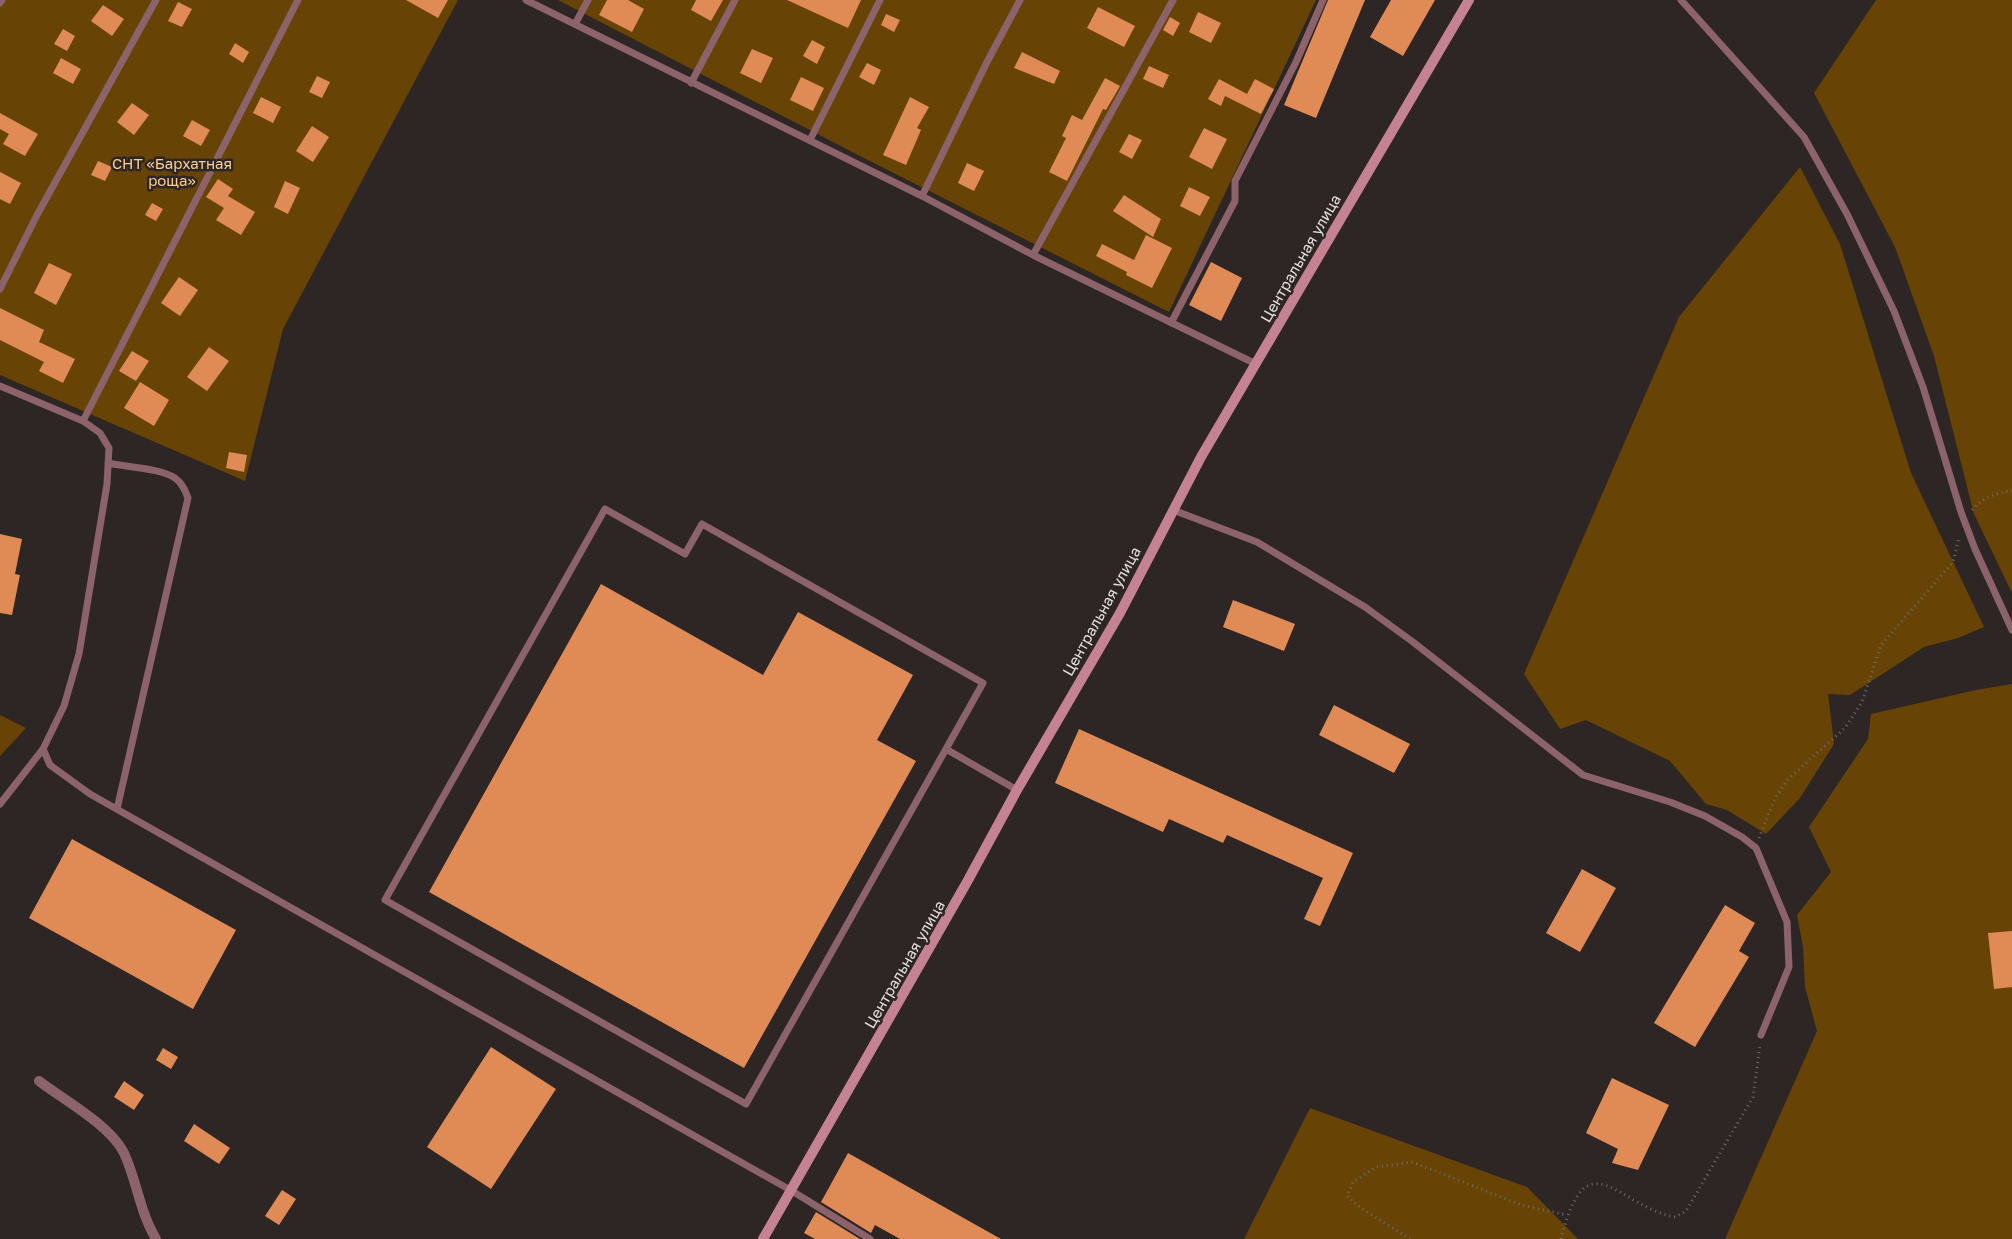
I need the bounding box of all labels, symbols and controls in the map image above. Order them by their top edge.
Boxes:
park label: СНТ «Бархатная роща» [112,154,232,189]
street label: Центральная улица [1256,191,1344,325]
street label: Центральная улица [1058,543,1144,679]
street label: Центральная улица [860,897,948,1031]

